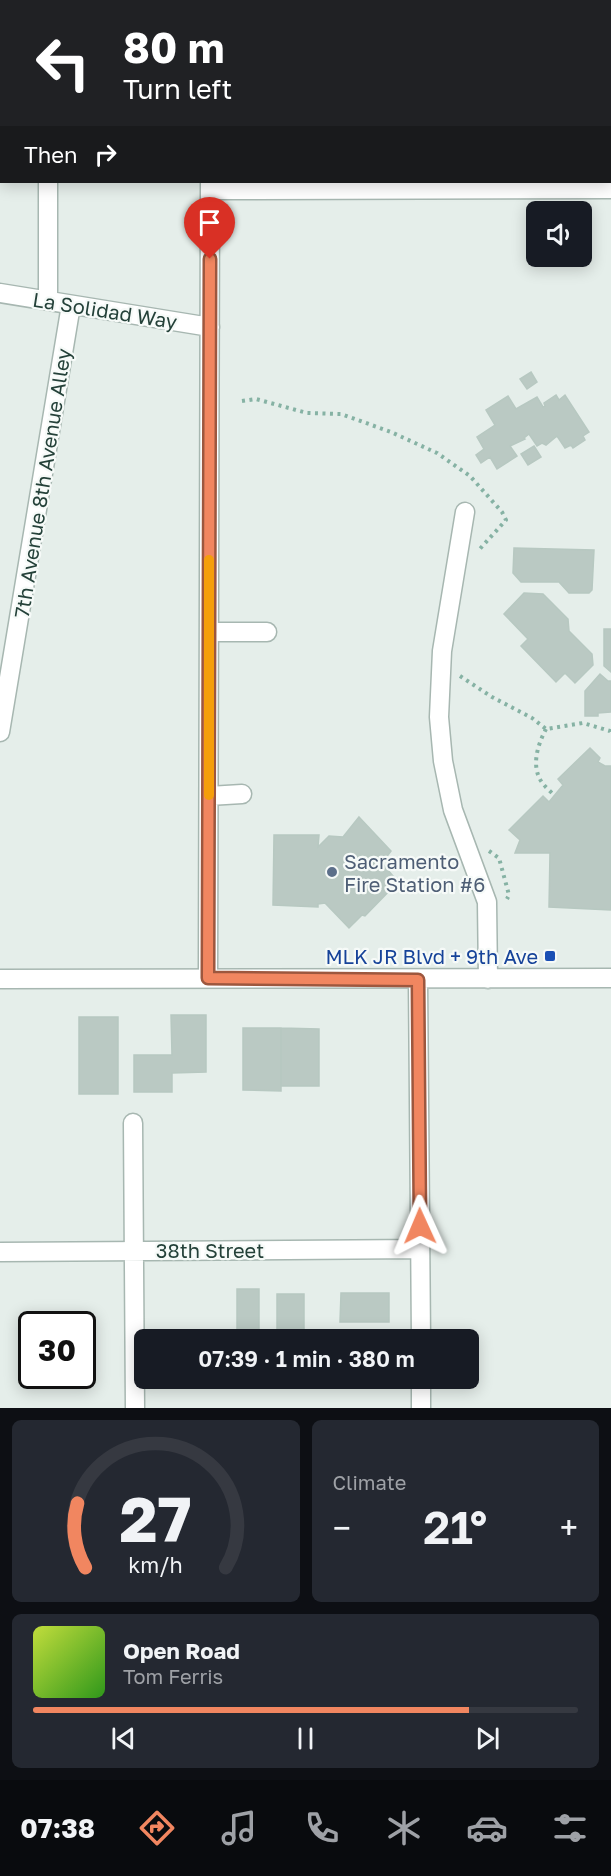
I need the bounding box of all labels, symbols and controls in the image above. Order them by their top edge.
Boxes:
text: 80 m [123,22,224,72]
icon: left [24,24,102,102]
text: Turn left [123,73,232,105]
icon: right [89,138,122,171]
text: Then [24,141,77,168]
pin [184,197,235,259]
map controls [526,201,592,267]
button: sound [526,201,592,267]
icon: arrive [193,206,226,239]
street label: La Solidad Way [31,287,179,333]
street label: 7th Avenue 8th Avenue Alley [9,346,75,620]
place label: Sacramento Fire Station #6 [344,849,485,896]
marker: Sacramento Fire Station #6 [325,865,339,879]
place label: MLK JR Blvd + 9th Ave [325,944,538,968]
marker: MLK JR Blvd + 9th Ave [543,949,557,963]
position arrow [388,1194,452,1258]
street label: 38th Street [156,1238,264,1262]
speed limit sign: 30 [18,1311,96,1389]
text: 07:39 · 1 min · 380 m [198,1345,415,1372]
text: Climate [333,1470,406,1494]
text: 27 [120,1481,192,1556]
text: 21° [423,1500,487,1554]
text: − [333,1508,351,1547]
text: + [560,1508,578,1547]
text: km/h [128,1552,183,1578]
text: Open Road [123,1637,240,1664]
text: Tom Ferris [123,1664,223,1688]
icon: previous [107,1722,140,1755]
icon: pause [289,1722,322,1755]
icon: next [471,1722,504,1755]
icon: directions [136,1807,178,1849]
icon: music [218,1807,260,1849]
icon: phone [301,1807,343,1849]
icon: climate [383,1807,425,1849]
icon: car [466,1807,508,1849]
icon: filters [549,1807,591,1849]
text: 07:38 [20,1812,95,1844]

